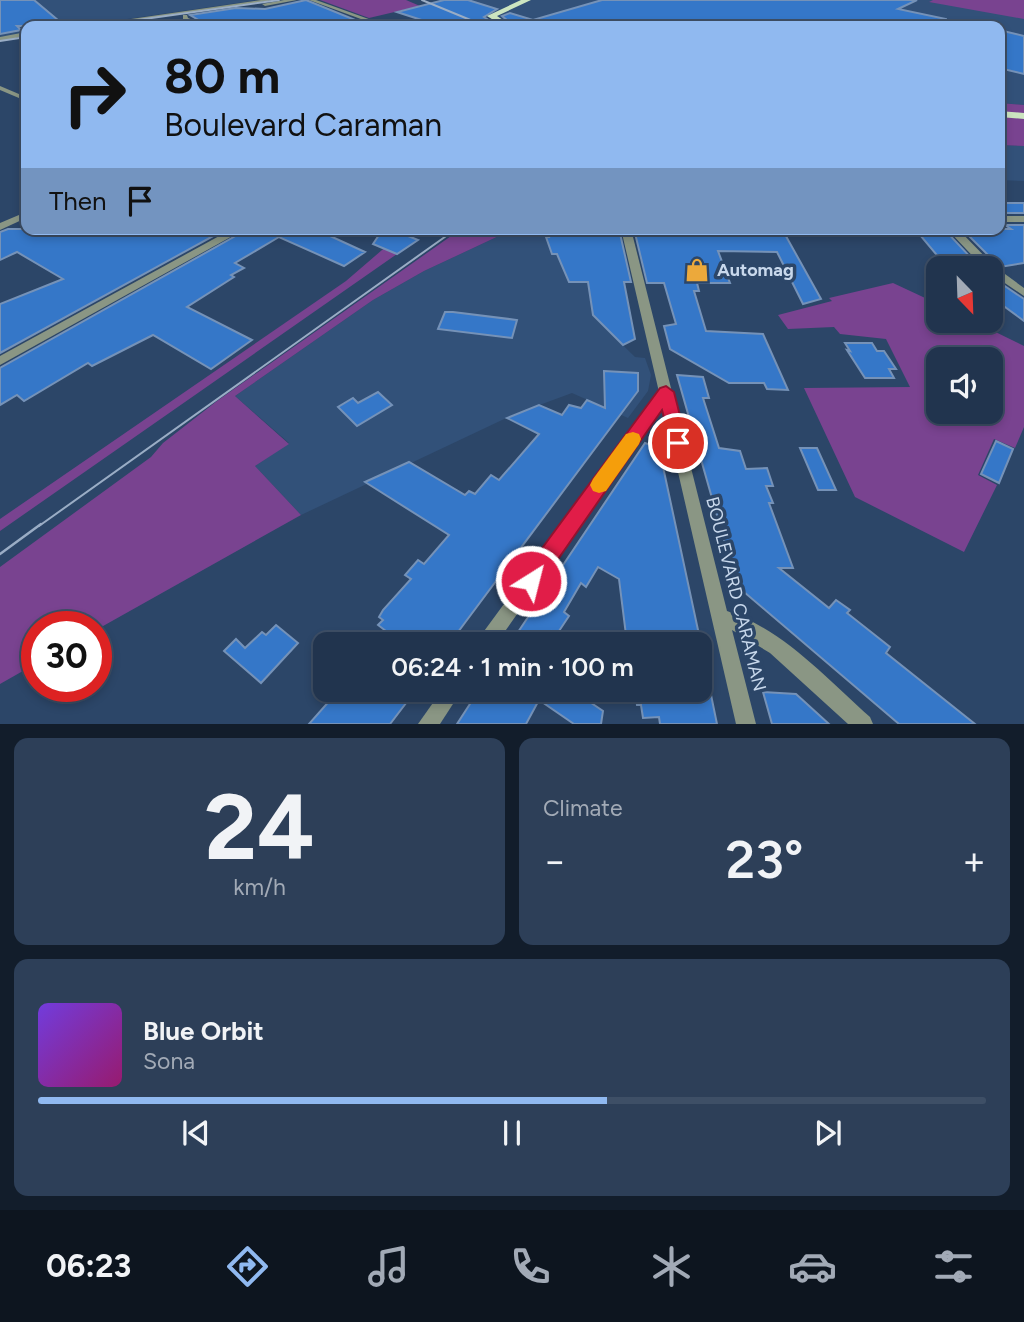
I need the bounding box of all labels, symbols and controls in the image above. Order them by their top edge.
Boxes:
text: 80 m [164,46,280,105]
icon: right [49,49,140,140]
text: Boulevard Caraman [164,106,442,144]
icon: arrive [121,182,159,220]
text: Then [49,185,107,217]
shop icon: Automag [683,256,711,284]
north arrow [926,256,1003,332]
map controls [926,256,1003,424]
place label: Automag [717,259,794,281]
button: sound [926,347,1003,424]
pin [648,413,708,473]
icon: arrive [659,424,697,462]
street label: BOULEVARD CARAMAN [701,494,771,694]
position arrow [494,544,568,618]
speed limit sign: 30 [21,611,112,702]
text: 06:24 · 1 min · 100 m [391,651,634,683]
text: 24 [204,773,315,882]
text: Climate [543,794,622,822]
text: 23° [726,829,803,891]
text: − [543,838,567,884]
text: + [962,838,986,884]
text: km/h [233,873,286,901]
text: Blue Orbit [143,1015,264,1047]
text: Sona [143,1047,195,1075]
icon: previous [177,1114,215,1152]
icon: pause [493,1114,531,1152]
icon: next [809,1114,847,1152]
icon: directions [223,1242,272,1291]
icon: music [364,1242,413,1291]
icon: phone [506,1242,555,1291]
icon: climate [647,1242,696,1291]
icon: car [788,1242,837,1291]
icon: filters [929,1242,978,1291]
text: 06:23 [46,1247,131,1285]

